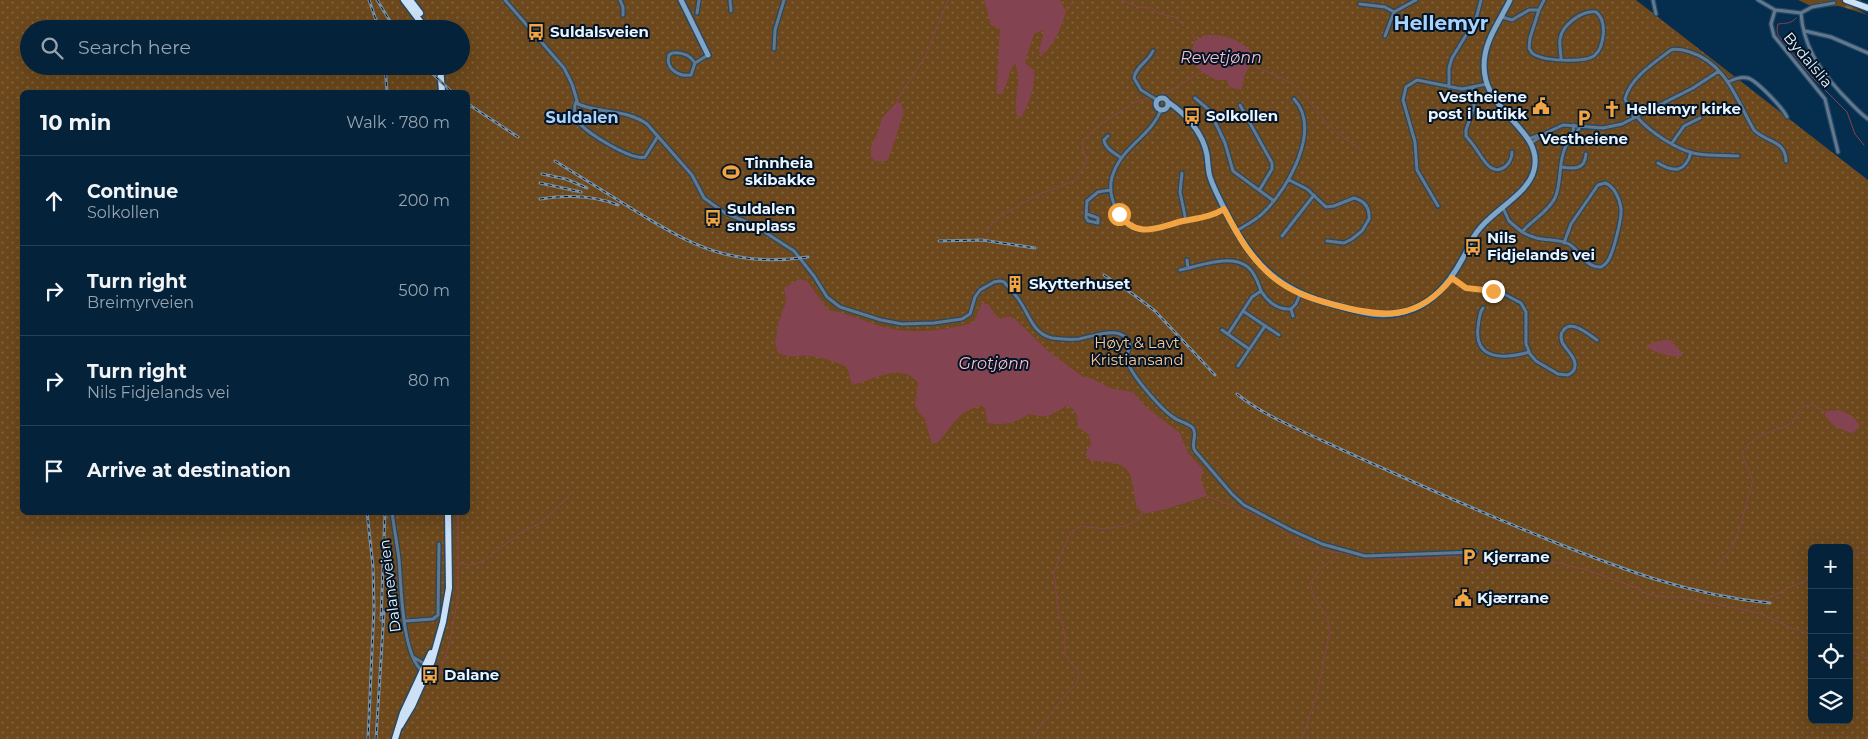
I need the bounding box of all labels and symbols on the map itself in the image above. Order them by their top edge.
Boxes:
district label: Hellemyr [1394,11,1489,35]
bus stop icon: Suldalsveien [526,22,546,42]
place label: Suldalsveien [550,22,649,41]
street label: Bydalslia [1780,28,1837,91]
water label: Revetjønn [1180,48,1262,67]
place label: Vestheiene post i butikk [1428,87,1527,123]
public building icon: Vestheiene post i butikk [1531,96,1551,116]
church icon: Hellemyr kirke [1602,99,1622,119]
place label: Hellemyr kirke [1626,99,1741,118]
bus stop icon: Solkollen [1182,106,1202,126]
place label: Solkollen [1206,106,1278,125]
district label: Suldalen [546,108,618,127]
parking icon: Vestheiene [1574,108,1594,128]
place label: Vestheiene [1539,129,1628,148]
place label: Tinnheia skibakke [745,153,816,189]
sports icon: Tinnheia skibakke [721,162,741,182]
place label: Suldalen snuplass [727,199,796,235]
route start [1108,203,1131,226]
bus stop icon: Suldalen snuplass [703,208,723,228]
place label: Nils Fidjelands vei [1487,228,1595,264]
bus stop icon: Nils Fidjelands vei [1463,237,1483,257]
building icon: Skytterhuset [1005,274,1025,294]
place label: Skytterhuset [1029,274,1131,293]
route end [1482,280,1505,303]
park label: Høyt & Lavt Kristiansand [1090,333,1184,369]
water label: Grotjønn [958,354,1030,373]
street label: Dalaneveien [374,539,405,634]
parking icon: Kjerrane [1459,547,1479,567]
place label: Kjerrane [1483,547,1550,566]
public building icon: Kjærrane [1453,588,1473,608]
place label: Kjærrane [1477,588,1549,607]
bus stop icon: Dalane [420,665,440,685]
place label: Dalane [444,665,499,684]

